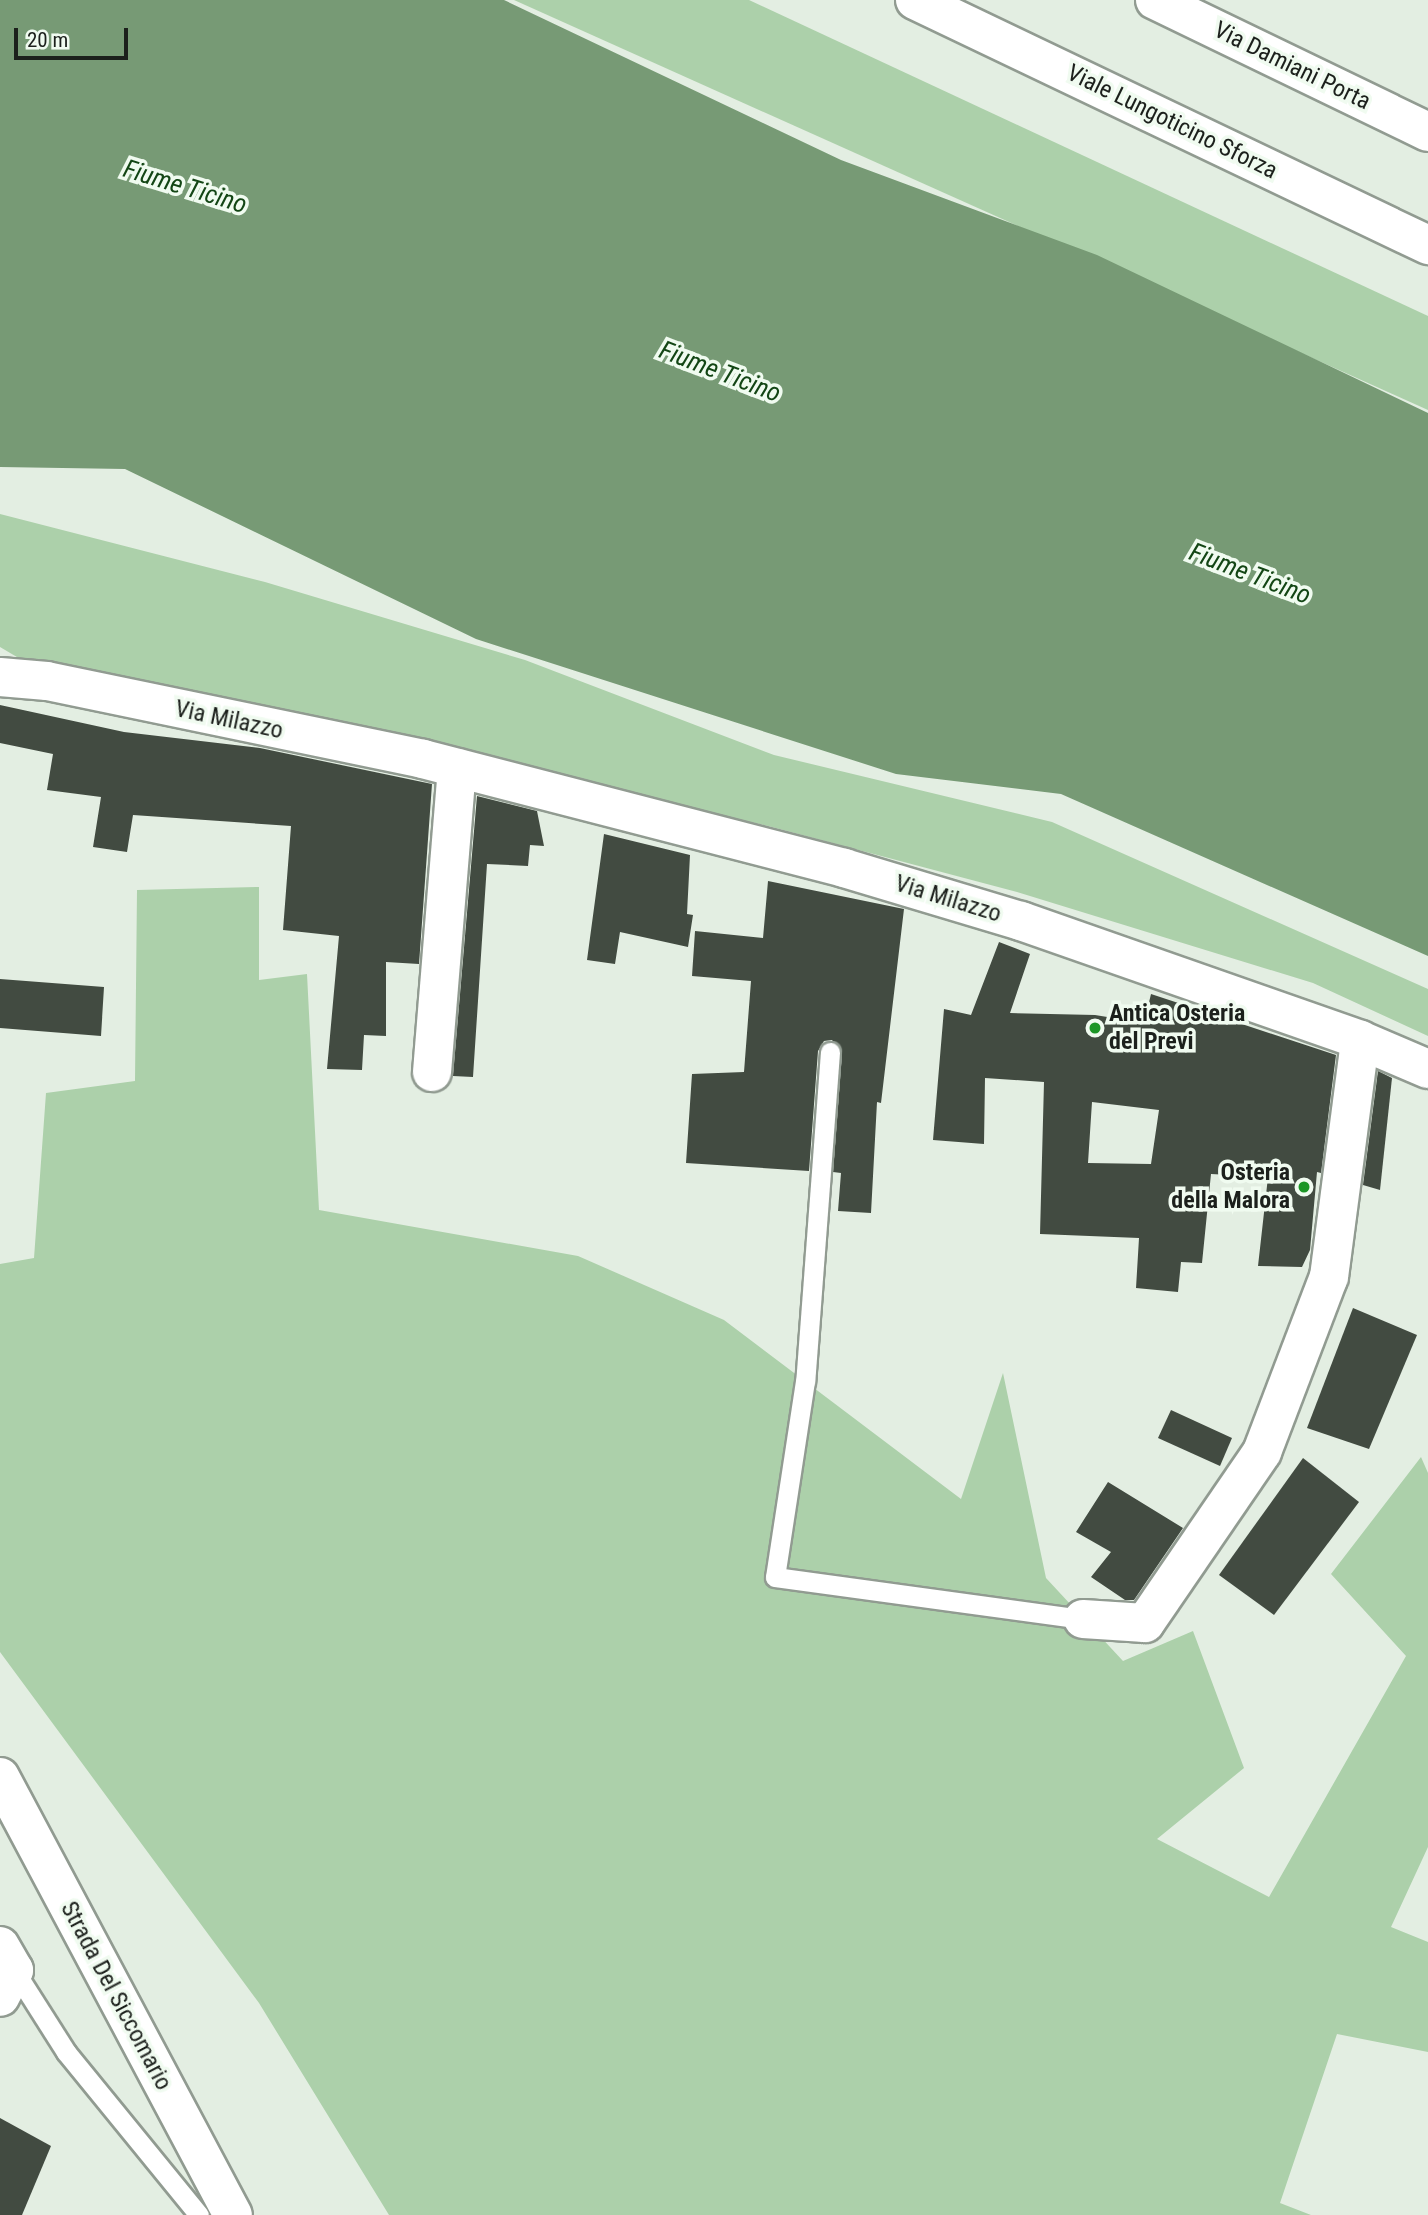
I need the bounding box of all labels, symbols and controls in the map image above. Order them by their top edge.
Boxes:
scale bar [18,14,131,58]
street label: Via Damiani Porta [1209,16,1375,116]
text: 20 m [27,28,68,52]
street label: Viale Lungoticino Sforza [1062,59,1282,185]
water label: Fiume Ticino [119,153,251,221]
water label: Fiume Ticino [655,334,785,410]
water label: Fiume Ticino [1185,536,1315,612]
street label: Via Milazzo [172,695,286,745]
street label: Via Milazzo [891,869,1005,929]
place label: Antica Osteria del Previ [1109,1000,1245,1056]
marker: Antica Osteria del Previ [1087,1020,1103,1036]
place label: Osteria della Malora [1171,1159,1290,1215]
marker: Osteria della Malora [1296,1179,1312,1195]
street label: Strada Del Siccomario [54,1897,178,2095]

